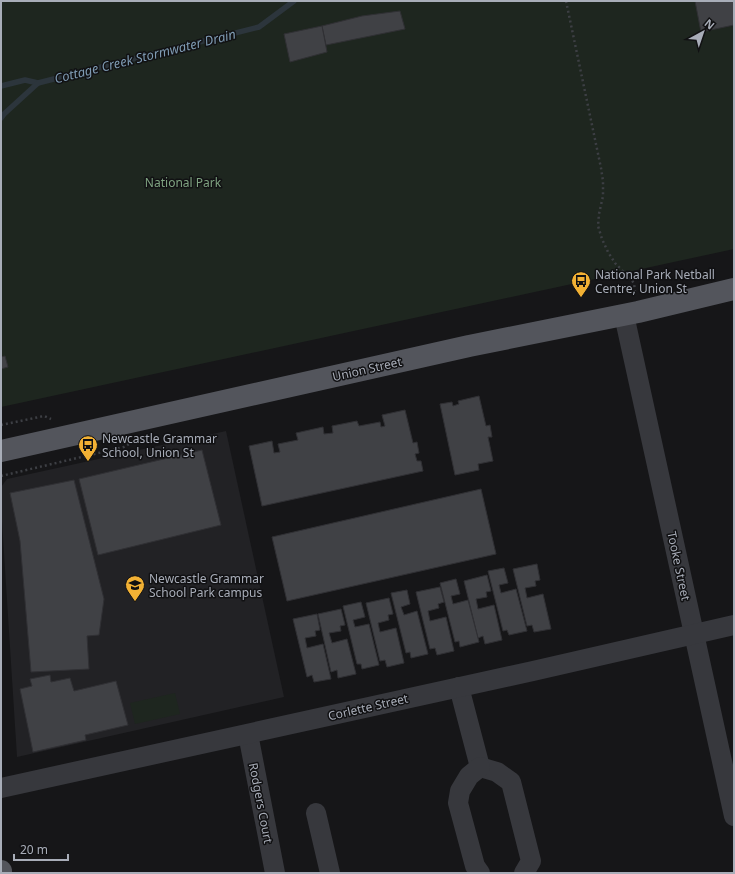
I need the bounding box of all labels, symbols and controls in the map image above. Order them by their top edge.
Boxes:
north arrow [683,12,723,52]
text: N [701,15,718,33]
water label: Cottage Creek Stormwater Drain [52,25,238,87]
park label: National Park [145,174,222,191]
place label: National Park Netball Centre, Union St [595,266,715,297]
bus stop icon: National Park Netball Centre, Union St [570,270,592,298]
street label: Union Street [331,353,404,385]
place label: Newcastle Grammar School, Union St [102,430,217,461]
bus stop icon: Newcastle Grammar School, Union St [77,434,99,462]
street label: Tooke Street [663,530,695,603]
place label: Newcastle Grammar School Park campus [149,570,264,601]
school or university icon: Newcastle Grammar School Park campus [124,574,146,602]
street label: Corlette Street [326,689,410,724]
street label: Rodgers Court [245,761,277,845]
scale bar [14,836,68,862]
text: 20 m [20,841,48,858]

